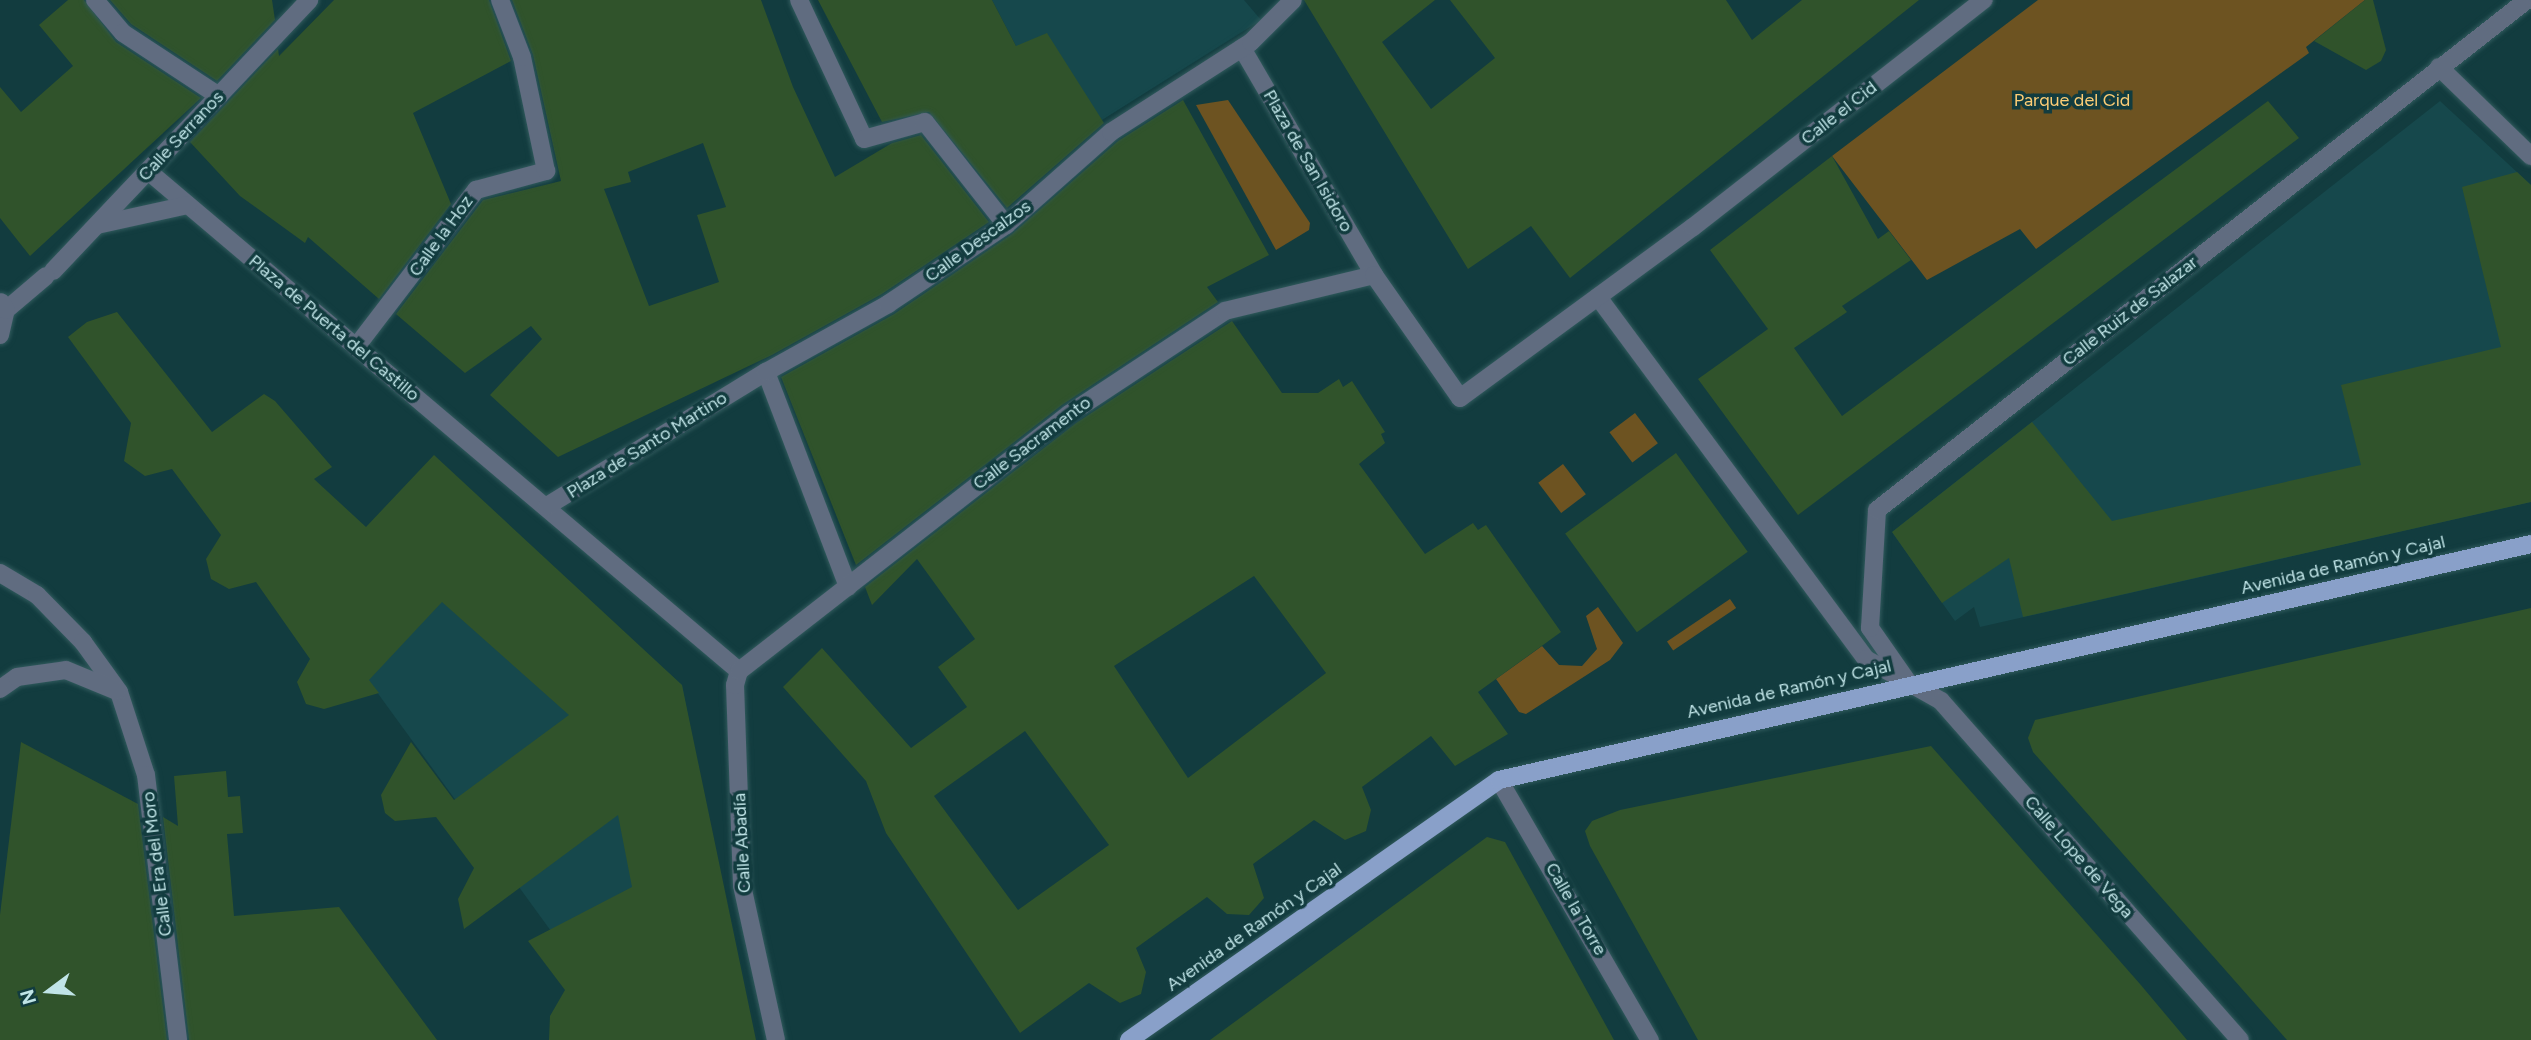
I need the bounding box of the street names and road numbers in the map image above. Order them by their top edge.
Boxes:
street label: Calle el Cid [1797,77,1881,149]
street label: Calle Serranos [134,86,228,186]
street label: Plaza de San Isidoro [1259,86,1357,236]
street label: Calle la Hoz [404,191,478,281]
street label: Calle Descalzos [921,195,1035,287]
street label: Plaza de Puerta del Castillo [244,250,424,406]
street label: Calle Ruiz de Salazar [2058,252,2202,370]
street label: Plaza de Santo Martino [563,387,731,503]
street label: Calle Sacramento [969,392,1095,494]
street label: Avenida de Ramón y Cajal [2239,531,2447,599]
street label: Avenida de Ramón y Cajal [1685,655,1893,723]
street label: Calle Era del Moro [137,790,177,938]
street label: Calle Lope de Vega [2020,791,2138,923]
street label: Calle Abadía [729,792,755,894]
street label: Avenida de Ramón y Cajal [1162,858,1346,996]
street label: Calle la Torre [1541,859,1611,959]

